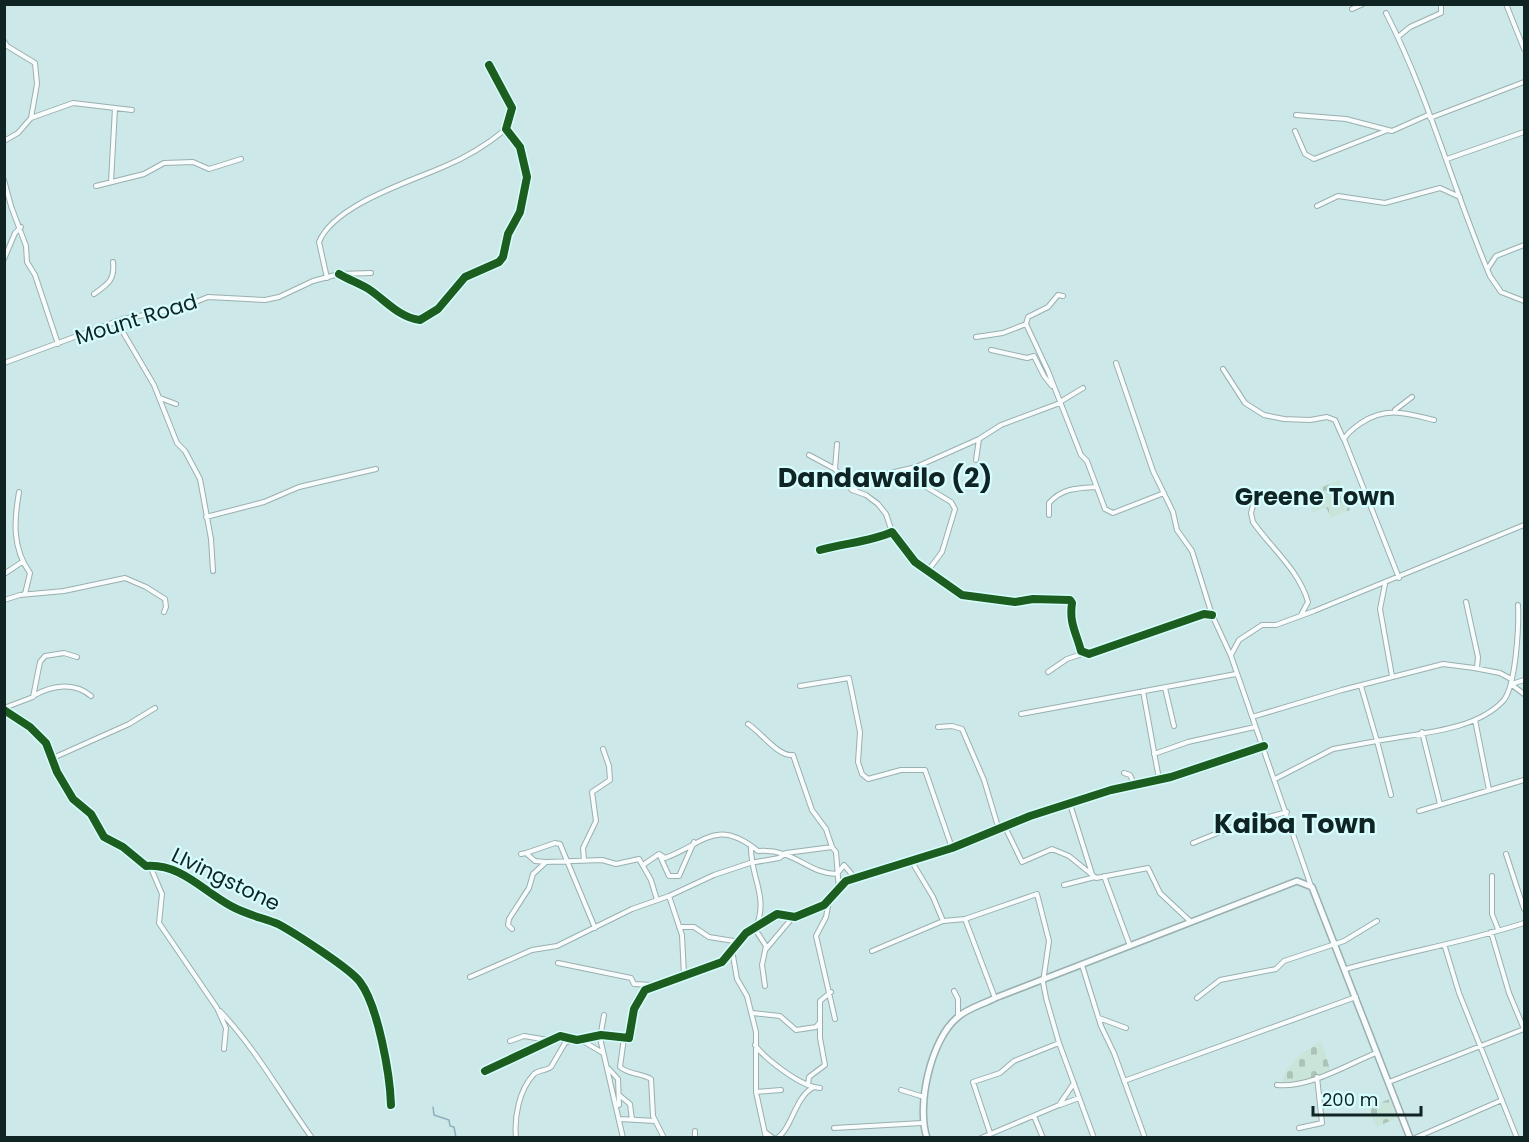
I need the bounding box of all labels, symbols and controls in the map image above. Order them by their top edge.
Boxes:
street label: Mount Road [71,287,201,351]
district label: Dandawailo (2) [778,459,992,496]
district label: Greene Town [1235,480,1395,513]
district label: Kaiba Town [1214,805,1376,842]
street label: LIvingstone [167,840,285,918]
scale bar [1313,1079,1421,1117]
text: 200 m [1322,1087,1378,1112]

